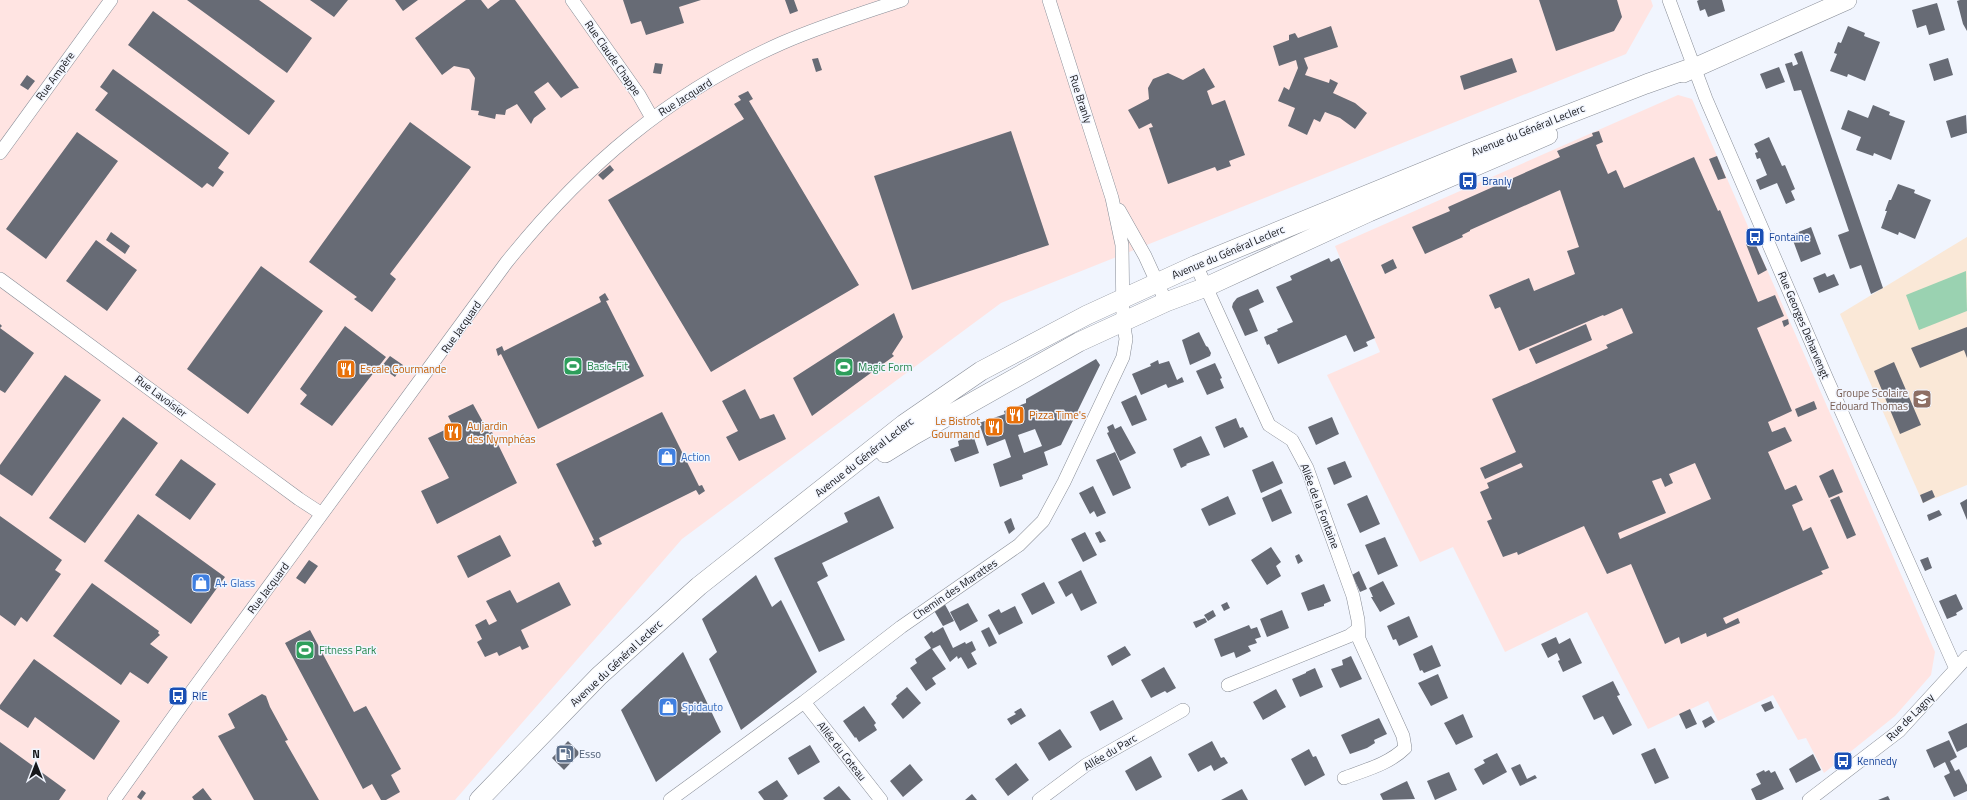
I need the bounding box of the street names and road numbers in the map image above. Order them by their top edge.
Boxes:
street label: Rue Claude Chappe [581,17,645,99]
street label: Rue Ampère [32,48,78,104]
street label: Rue Branly [1066,73,1097,126]
street label: Rue Jacquard [655,74,715,120]
street label: Avenue du Général Leclerc [1469,100,1587,160]
street label: Avenue du Général Leclerc [1169,221,1287,283]
street label: Rue Georges Deharvengt [1774,269,1834,381]
street label: Rue Jacquard [437,297,485,356]
street label: Rue Lavoisier [132,371,191,421]
street label: Avenue du Général Leclerc [811,413,917,501]
street label: Allée de la Fontaine [1296,461,1344,551]
street label: Chemin des Marattes [910,555,1000,623]
street label: Rue Jacquard [243,559,293,617]
street label: Avenue du Général Leclerc [566,616,666,710]
street label: Rue de Lagny [1882,689,1938,745]
street label: Allée du Coteau [814,718,870,784]
street label: Allée du Parc [1080,730,1140,774]

